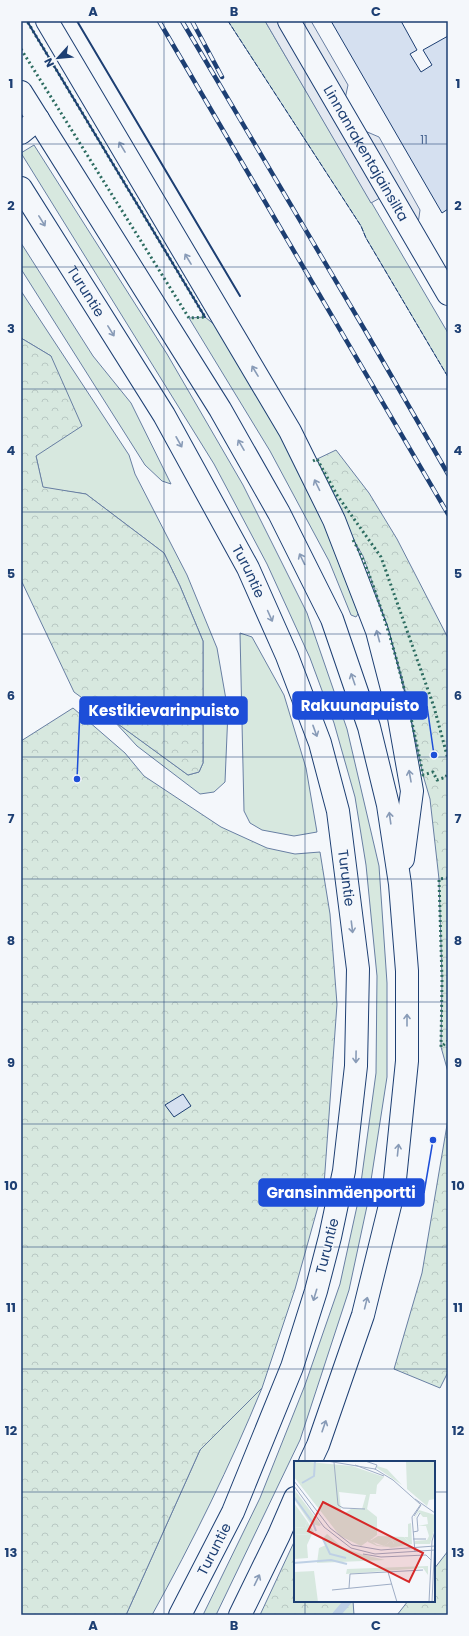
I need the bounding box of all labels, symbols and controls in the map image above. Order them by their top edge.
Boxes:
text: A [88,2,98,21]
text: B [230,2,239,21]
text: C [371,2,381,21]
north arrow [38,38,78,78]
text: N [40,55,58,70]
text: 1 [9,74,13,93]
text: 1 [456,74,460,93]
street label: Linnanrakentajainsilta [319,82,413,225]
house number: 11 [420,131,428,148]
one-way arrow [117,141,125,153]
text: 2 [7,196,15,215]
text: 2 [454,196,462,215]
one-way arrow [38,215,46,226]
one-way arrow [184,253,192,265]
street label: Turuntie [62,262,110,321]
text: 3 [7,319,15,338]
text: 3 [454,319,462,338]
one-way arrow [107,325,115,336]
one-way arrow [250,365,258,377]
one-way arrow [176,435,183,447]
one-way arrow [236,439,244,451]
text: 4 [7,441,16,460]
text: 4 [454,441,463,460]
one-way arrow [313,479,320,491]
street label: Turuntie [227,541,270,601]
one-way arrow [298,554,305,566]
text: 5 [7,564,15,583]
text: 5 [454,564,462,583]
one-way arrow [266,610,274,622]
one-way arrow [374,629,381,642]
one-way arrow [348,673,356,685]
text: 6 [7,686,15,705]
text: 6 [454,686,462,705]
callout: Rakuunapuisto [293,692,427,719]
text: Rakuunapuisto [301,695,420,716]
callout: Kestikievarinpuisto [80,697,247,724]
text: Kestikievarinpuisto [89,700,240,721]
one-way arrow [312,725,320,737]
one-way arrow [405,770,413,783]
text: 7 [8,809,15,828]
text: 7 [455,809,462,828]
one-way arrow [386,812,394,825]
street label: Turuntie [333,848,360,908]
one-way arrow [349,920,356,933]
text: 8 [7,931,15,950]
text: 8 [454,931,462,950]
one-way arrow [403,1014,411,1027]
one-way arrow [352,1050,360,1063]
text: 9 [7,1053,15,1072]
text: 9 [454,1053,462,1072]
one-way arrow [394,1144,402,1157]
text: 10 [4,1176,18,1195]
text: 10 [451,1176,465,1195]
callout: Gransinmäenportti [259,1179,424,1206]
text: Gransinmäenportti [266,1182,416,1203]
street label: Turuntie [310,1216,344,1276]
one-way arrow [311,1288,318,1301]
one-way arrow [363,1296,370,1309]
text: 11 [6,1298,16,1317]
text: 11 [453,1298,463,1317]
one-way arrow [321,1420,329,1432]
text: 12 [5,1421,18,1440]
text: 12 [452,1421,465,1440]
inset map [294,1461,435,1602]
street label: Turuntie [192,1519,236,1579]
text: 13 [5,1543,18,1562]
text: 13 [452,1543,465,1562]
one-way arrow [254,1574,261,1586]
text: A [88,1616,98,1635]
text: B [230,1616,239,1635]
text: C [371,1616,381,1635]

